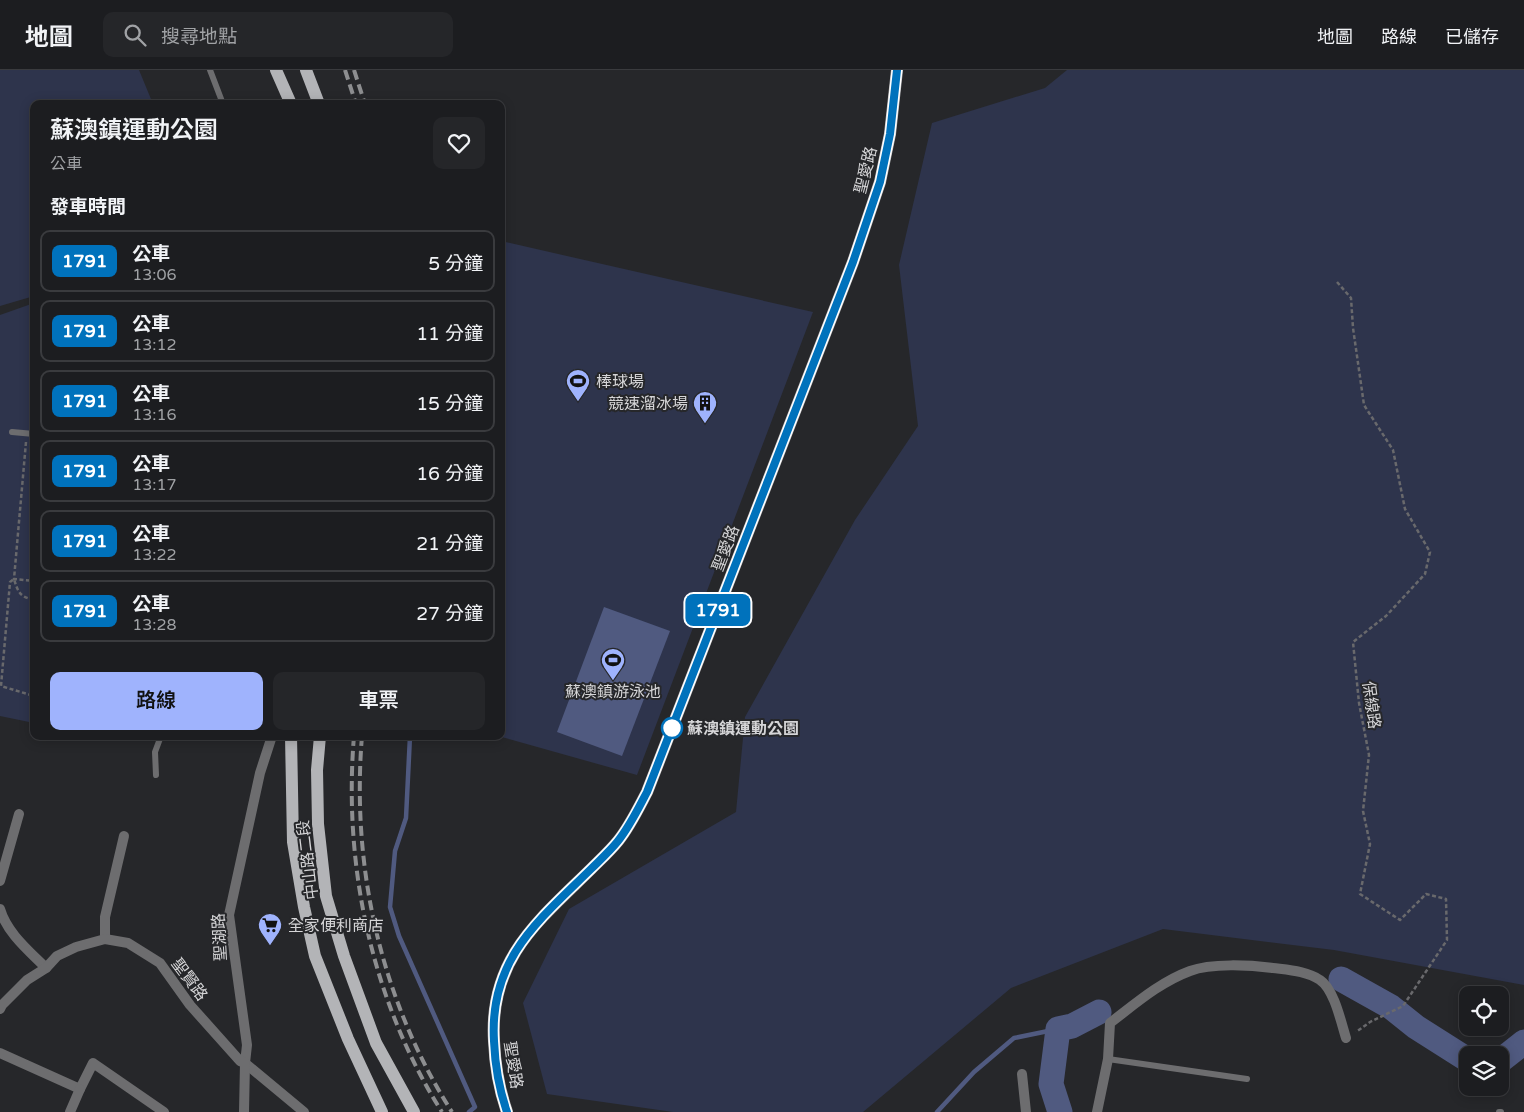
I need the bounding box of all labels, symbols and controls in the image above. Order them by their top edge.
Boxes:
search box [103,12,453,57]
icon: search [121,21,149,49]
text: 地圖 [25,23,73,52]
text: 搜尋地點 [161,26,237,48]
text: 地圖 [1317,26,1353,48]
text: 路線 [1381,26,1417,48]
text: 已儲存 [1445,26,1499,48]
text: 蘇澳鎮運動公園 [50,116,218,145]
button: heart [433,117,485,169]
street label: 聖愛路 [850,145,881,196]
text: 公車 [50,154,82,174]
text: 發車時間 [50,196,126,218]
text: 公車 [132,243,170,265]
text: 1791 [62,250,107,272]
text: 5 分鐘 [428,253,483,275]
text: 13:06 [132,265,177,285]
text: 公車 [132,313,170,335]
text: 1791 [62,320,107,342]
text: 11 分鐘 [416,323,483,345]
text: 13:12 [132,335,177,355]
sports icon: 棒球場 [565,368,591,402]
place label: 棒球場 [596,372,644,392]
text: 公車 [132,383,170,405]
text: 1791 [62,390,107,412]
building icon: 競速溜冰場 [692,390,718,424]
text: 15 分鐘 [416,393,483,415]
place label: 競速溜冰場 [608,394,688,414]
text: 13:16 [132,405,177,425]
text: 公車 [132,453,170,475]
text: 1791 [62,460,107,482]
text: 16 分鐘 [416,463,483,485]
text: 13:17 [132,475,177,495]
street label: 聖愛路 [708,522,744,574]
text: 公車 [132,523,170,545]
text: 1791 [62,530,107,552]
text: 21 分鐘 [416,533,483,555]
text: 13:22 [132,545,177,565]
text: 公車 [132,593,170,615]
line badge: 1791 [683,594,753,626]
text: 1791 [695,599,741,621]
text: 1791 [62,600,107,622]
text: 27 分鐘 [416,603,483,625]
text: 13:28 [132,615,177,635]
sports icon: 蘇澳鎮游泳池 [600,647,626,681]
button: 路線 [50,672,263,730]
button: 車票 [273,672,485,730]
street label: 保線路 [1358,680,1384,730]
place label: 蘇澳鎮游泳池 [565,682,661,702]
marker: 蘇澳鎮運動公園 [661,717,683,739]
place label: 蘇澳鎮運動公園 [687,719,799,739]
street label: 中山路二段 [293,819,323,901]
street label: 聖湖路 [209,912,231,961]
supermarket icon: 全家便利商店 [257,912,283,946]
place label: 全家便利商店 [288,916,384,936]
street label: 聖賢路 [167,954,212,1005]
map controls [1459,986,1509,1096]
button: locate [1459,986,1509,1036]
street label: 聖愛路 [499,1040,527,1090]
button: layers [1459,1046,1509,1096]

